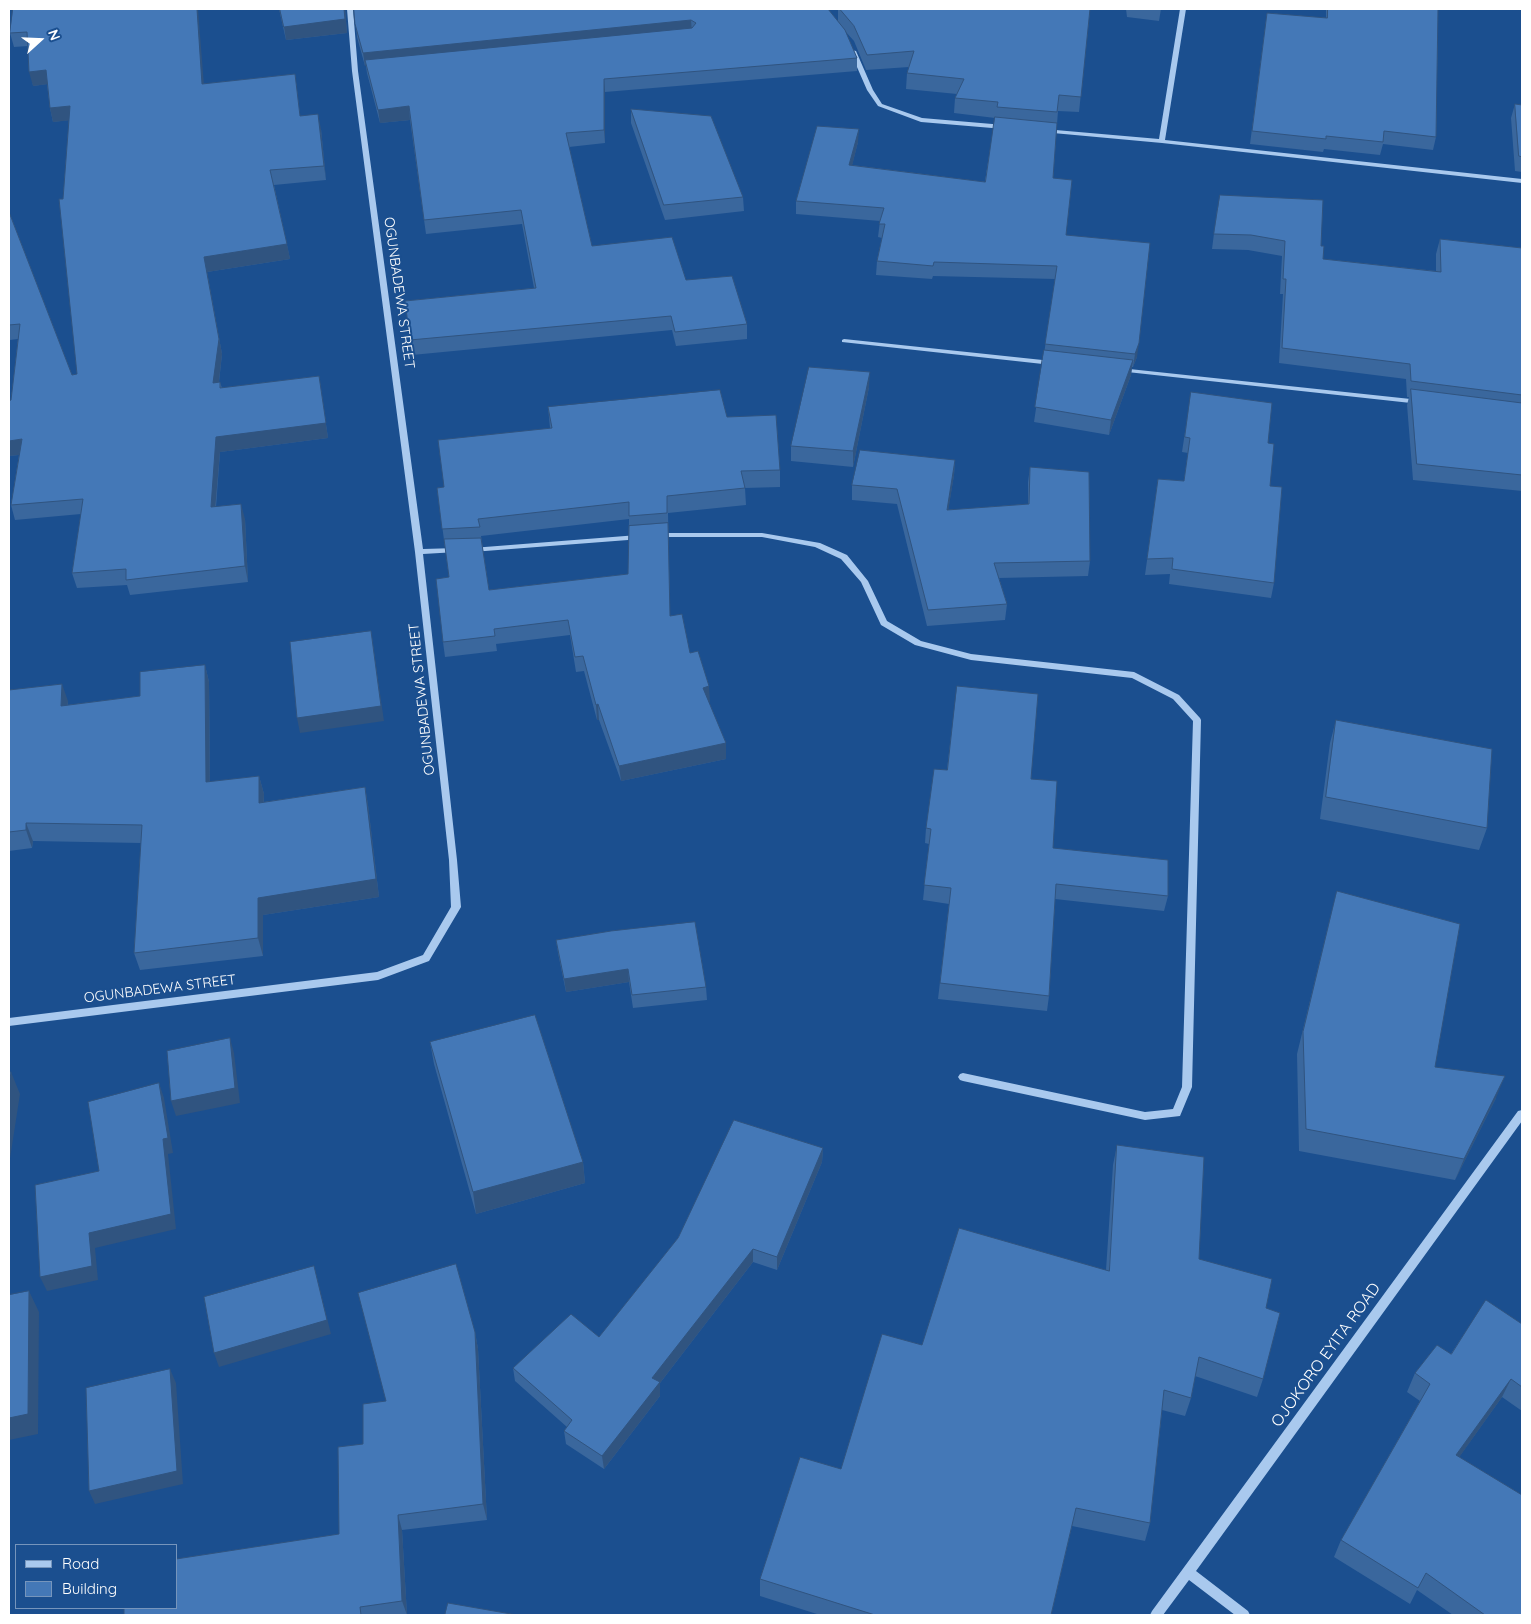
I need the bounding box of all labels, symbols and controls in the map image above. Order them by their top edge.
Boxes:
north arrow [15,15,65,65]
text: N [44,27,64,43]
street label: OGUNBADEWA STREET [380,216,418,370]
street label: OGUNBADEWA STREET [406,622,438,776]
street label: OGUNBADEWA STREET [83,971,237,1007]
street label: OJOKORO EYITA ROAD [1267,1279,1385,1431]
legend [15,1544,178,1609]
text: Road [62,1554,99,1573]
text: Building [62,1579,117,1598]

